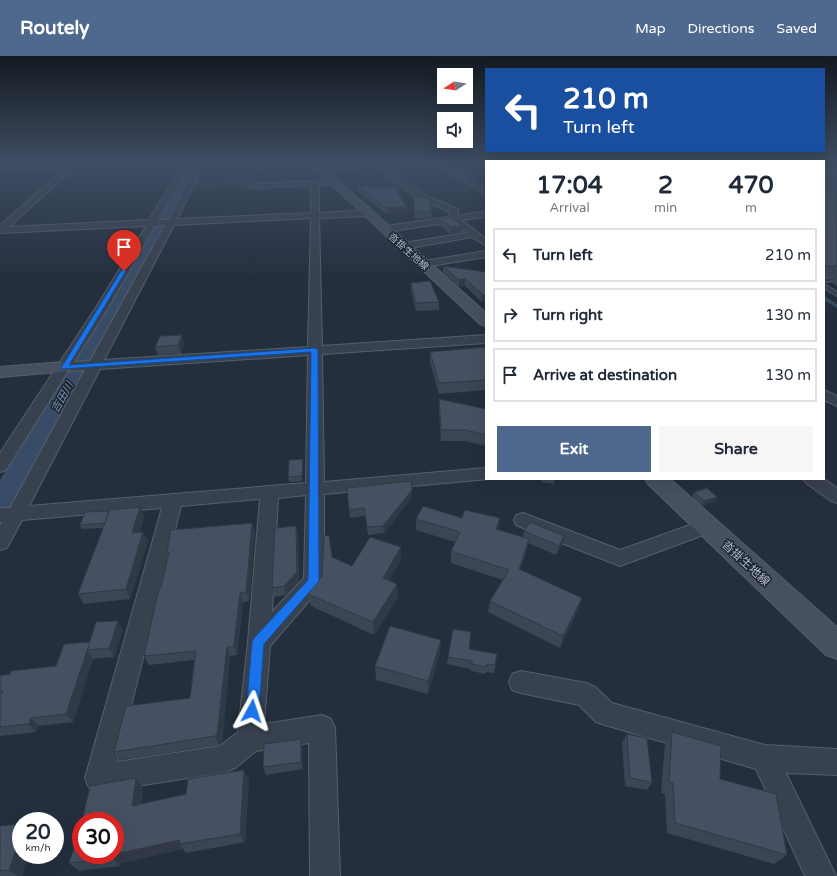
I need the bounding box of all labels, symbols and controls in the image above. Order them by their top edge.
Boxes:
text: Routely [20,17,89,39]
text: Map [635,20,666,37]
text: Directions [688,20,755,37]
text: Saved [777,20,817,37]
north arrow [437,68,473,104]
map controls [437,68,473,148]
text: 210 m [563,82,649,116]
icon: left [497,84,549,136]
button: sound [437,112,473,148]
text: Turn left [563,116,635,138]
text: 17:04 [536,171,603,200]
text: 2 [658,171,673,200]
text: 470 [728,171,774,200]
text: Arrival [549,200,590,216]
text: min [654,200,677,216]
text: m [745,200,757,216]
pin [107,230,141,271]
street label: 沓掛生地線 [386,231,431,273]
icon: arrive [113,236,135,258]
icon: left [499,244,521,266]
text: Turn left [533,246,593,264]
text: 210 m [765,246,811,264]
icon: right [499,304,521,326]
text: Turn right [533,306,603,324]
text: 130 m [765,306,811,324]
icon: arrive [499,364,521,386]
text: Arrive at destination [533,366,677,384]
text: 130 m [765,366,811,384]
water label: 吉田川 [49,379,77,415]
button: Exit [497,426,651,472]
button: Share [659,426,813,472]
street label: 沓掛生地線 [719,537,773,589]
position arrow [231,690,273,732]
speed limit sign: 30 [72,812,124,864]
text: 20 [25,821,51,845]
text: km/h [25,842,51,854]

